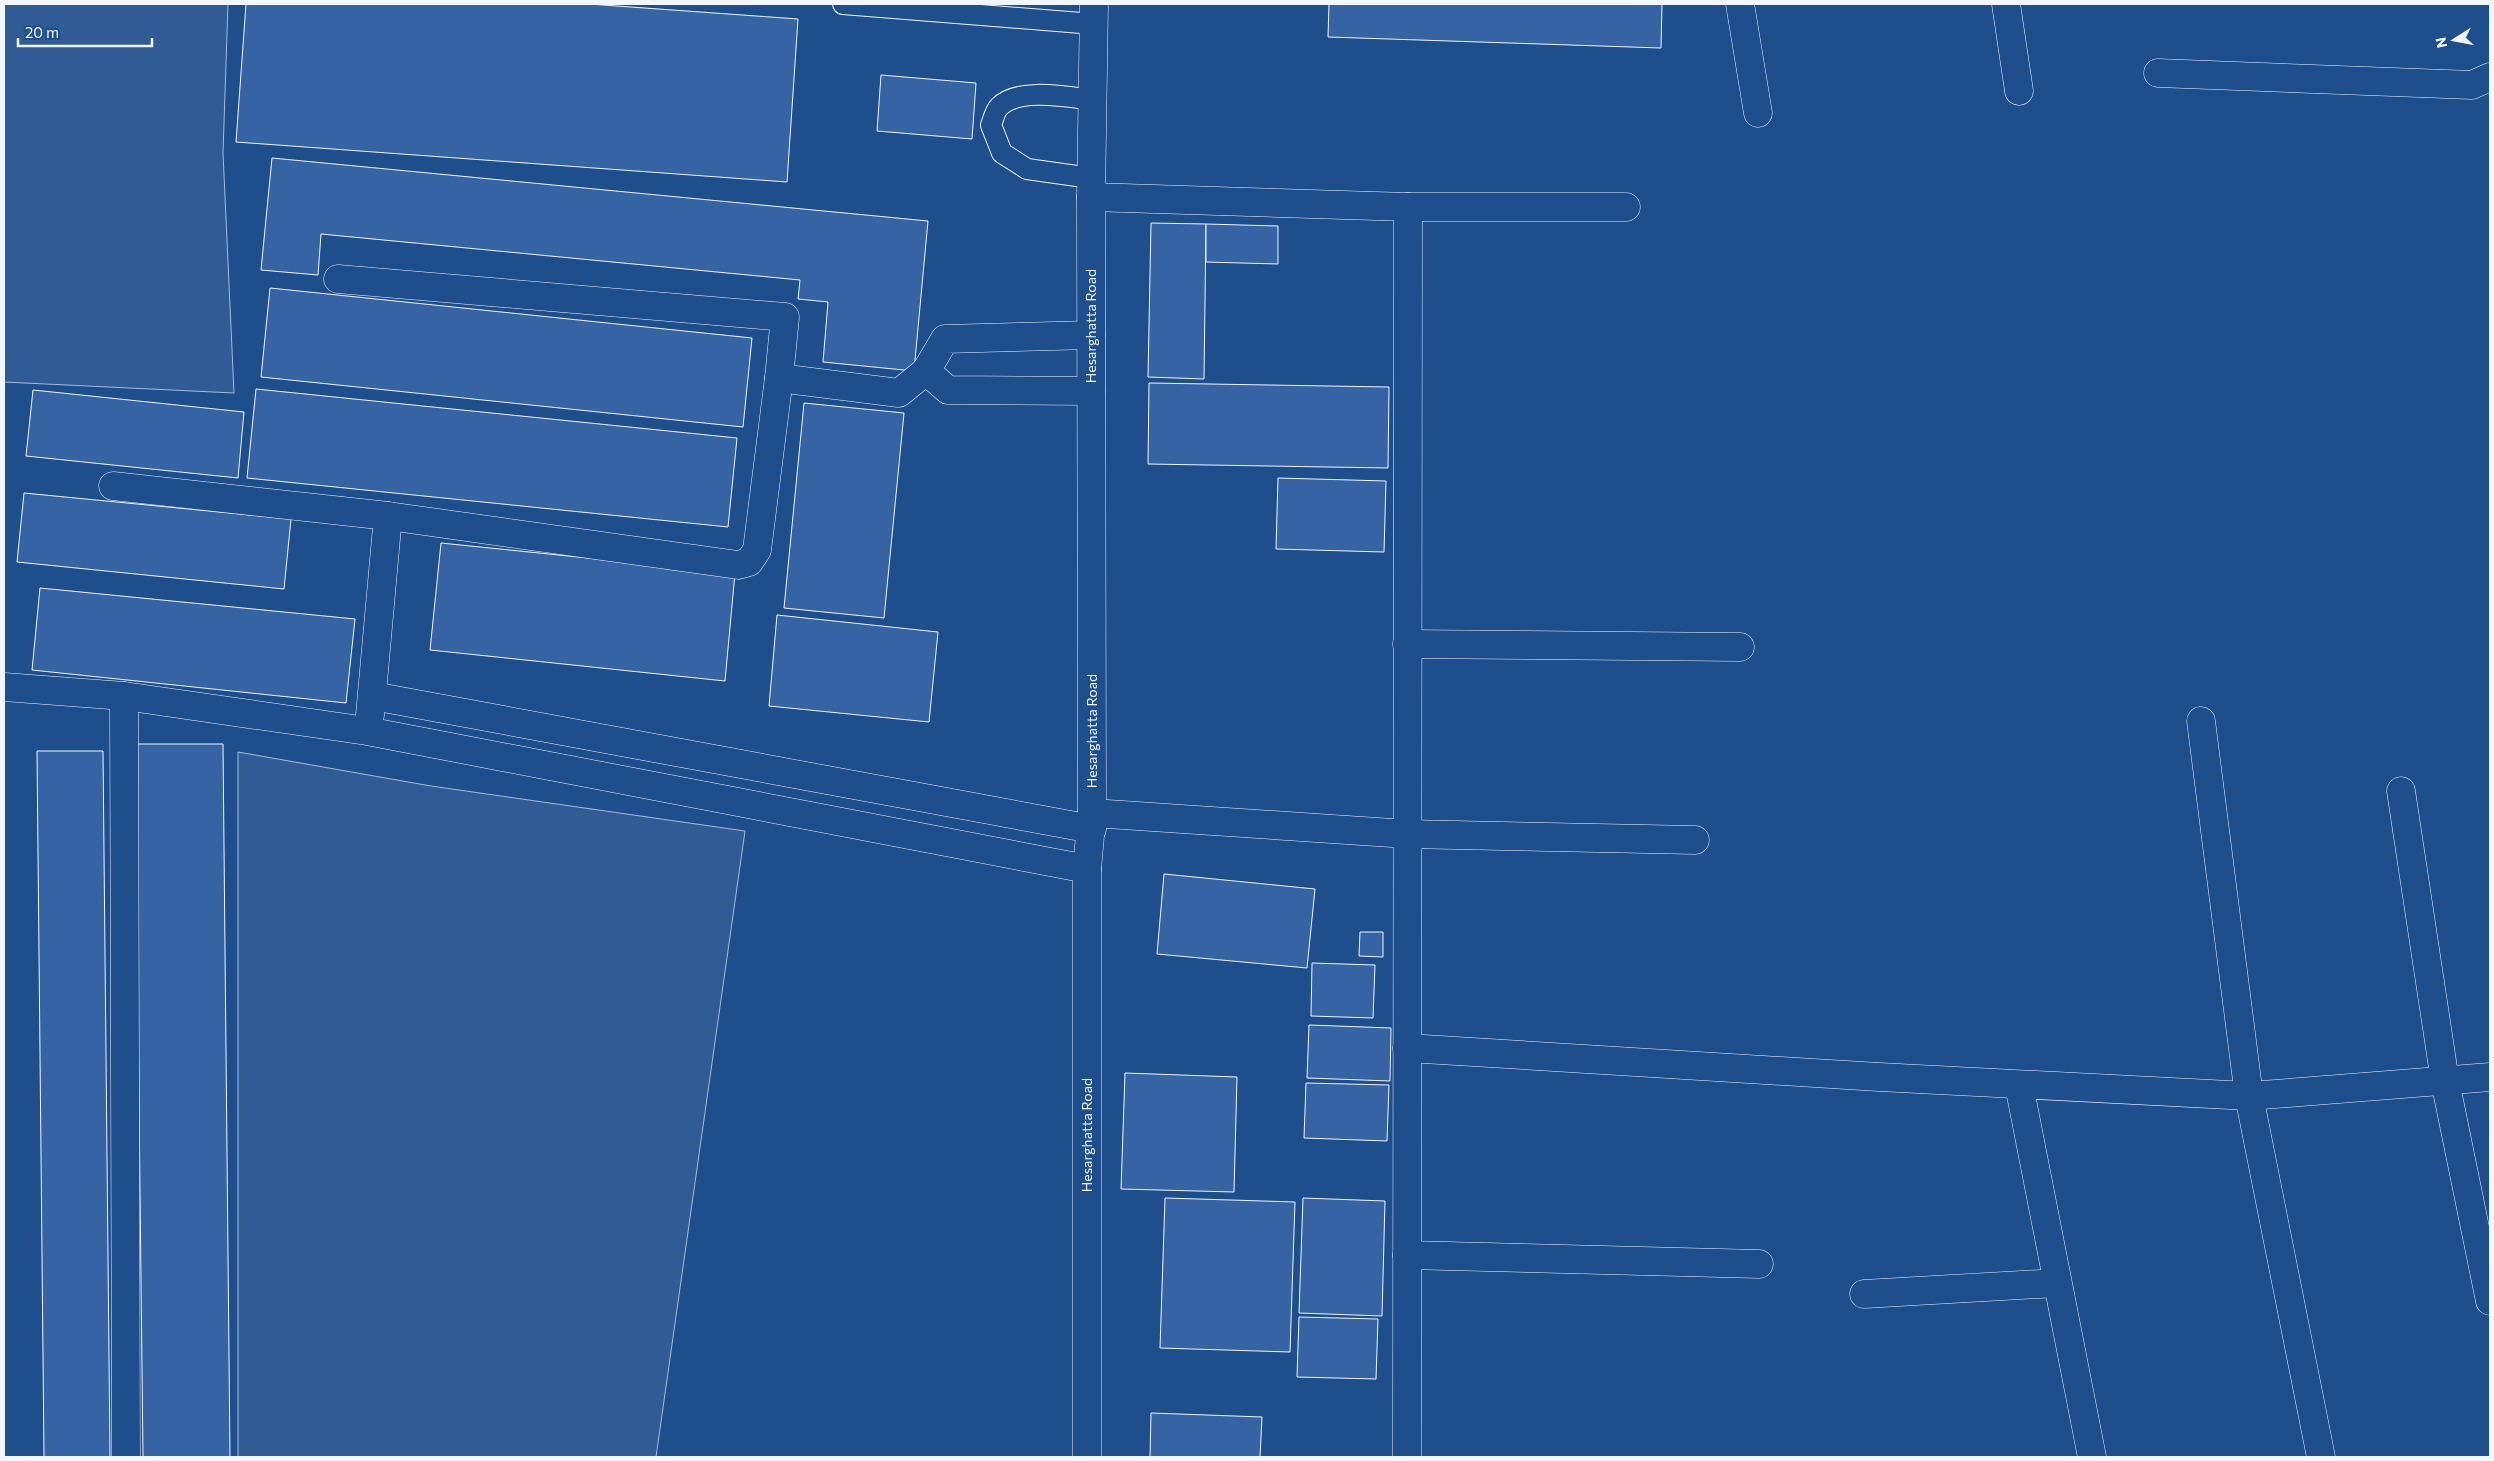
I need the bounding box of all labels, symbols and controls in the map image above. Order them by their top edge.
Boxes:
scale bar [18,15,151,47]
north arrow [2429,15,2479,65]
text: 20 m [25,23,59,41]
text: N [2431,36,2450,49]
street label: Hesarghatta Road [1082,269,1099,383]
street label: Hesarghatta Road [1083,674,1100,788]
street label: Hesarghatta Road [1078,1078,1095,1192]

